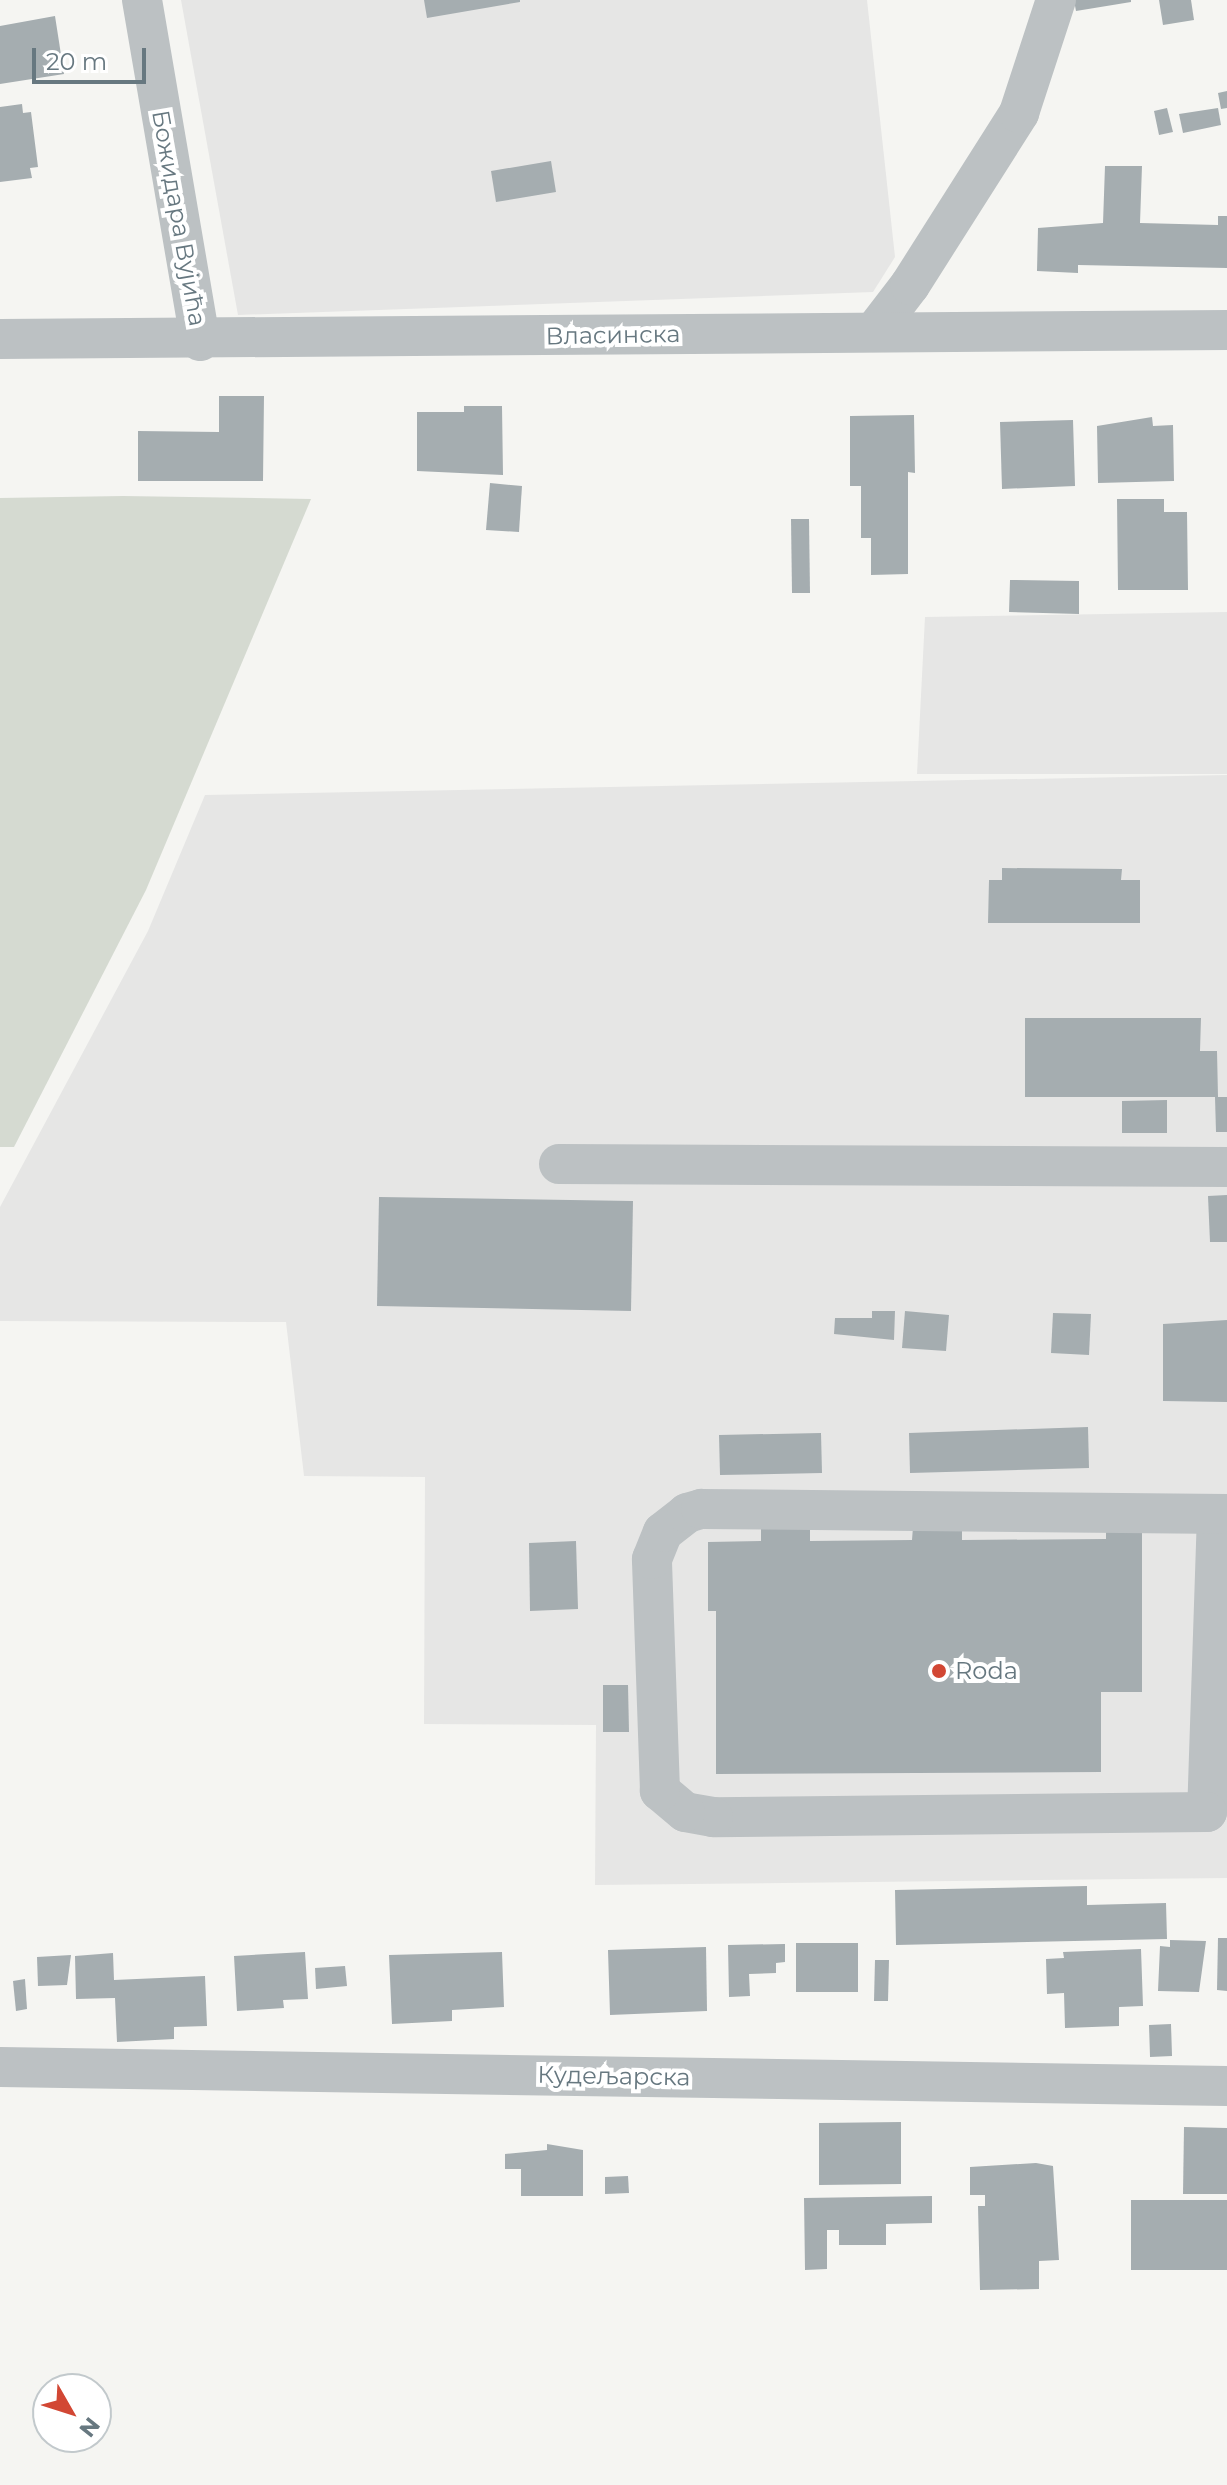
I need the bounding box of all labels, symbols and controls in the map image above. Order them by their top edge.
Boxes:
scale bar [36,32,150,82]
text: 20 m [46,47,107,76]
street label: Божидара Вујића [146,108,212,328]
street label: Власинска [545,319,681,351]
place label: Roda [955,1657,1018,1685]
marker: Roda [930,1662,948,1680]
street label: Кудељарска [537,2060,691,2092]
north arrow [32,2373,112,2453]
text: N [73,2412,106,2443]

